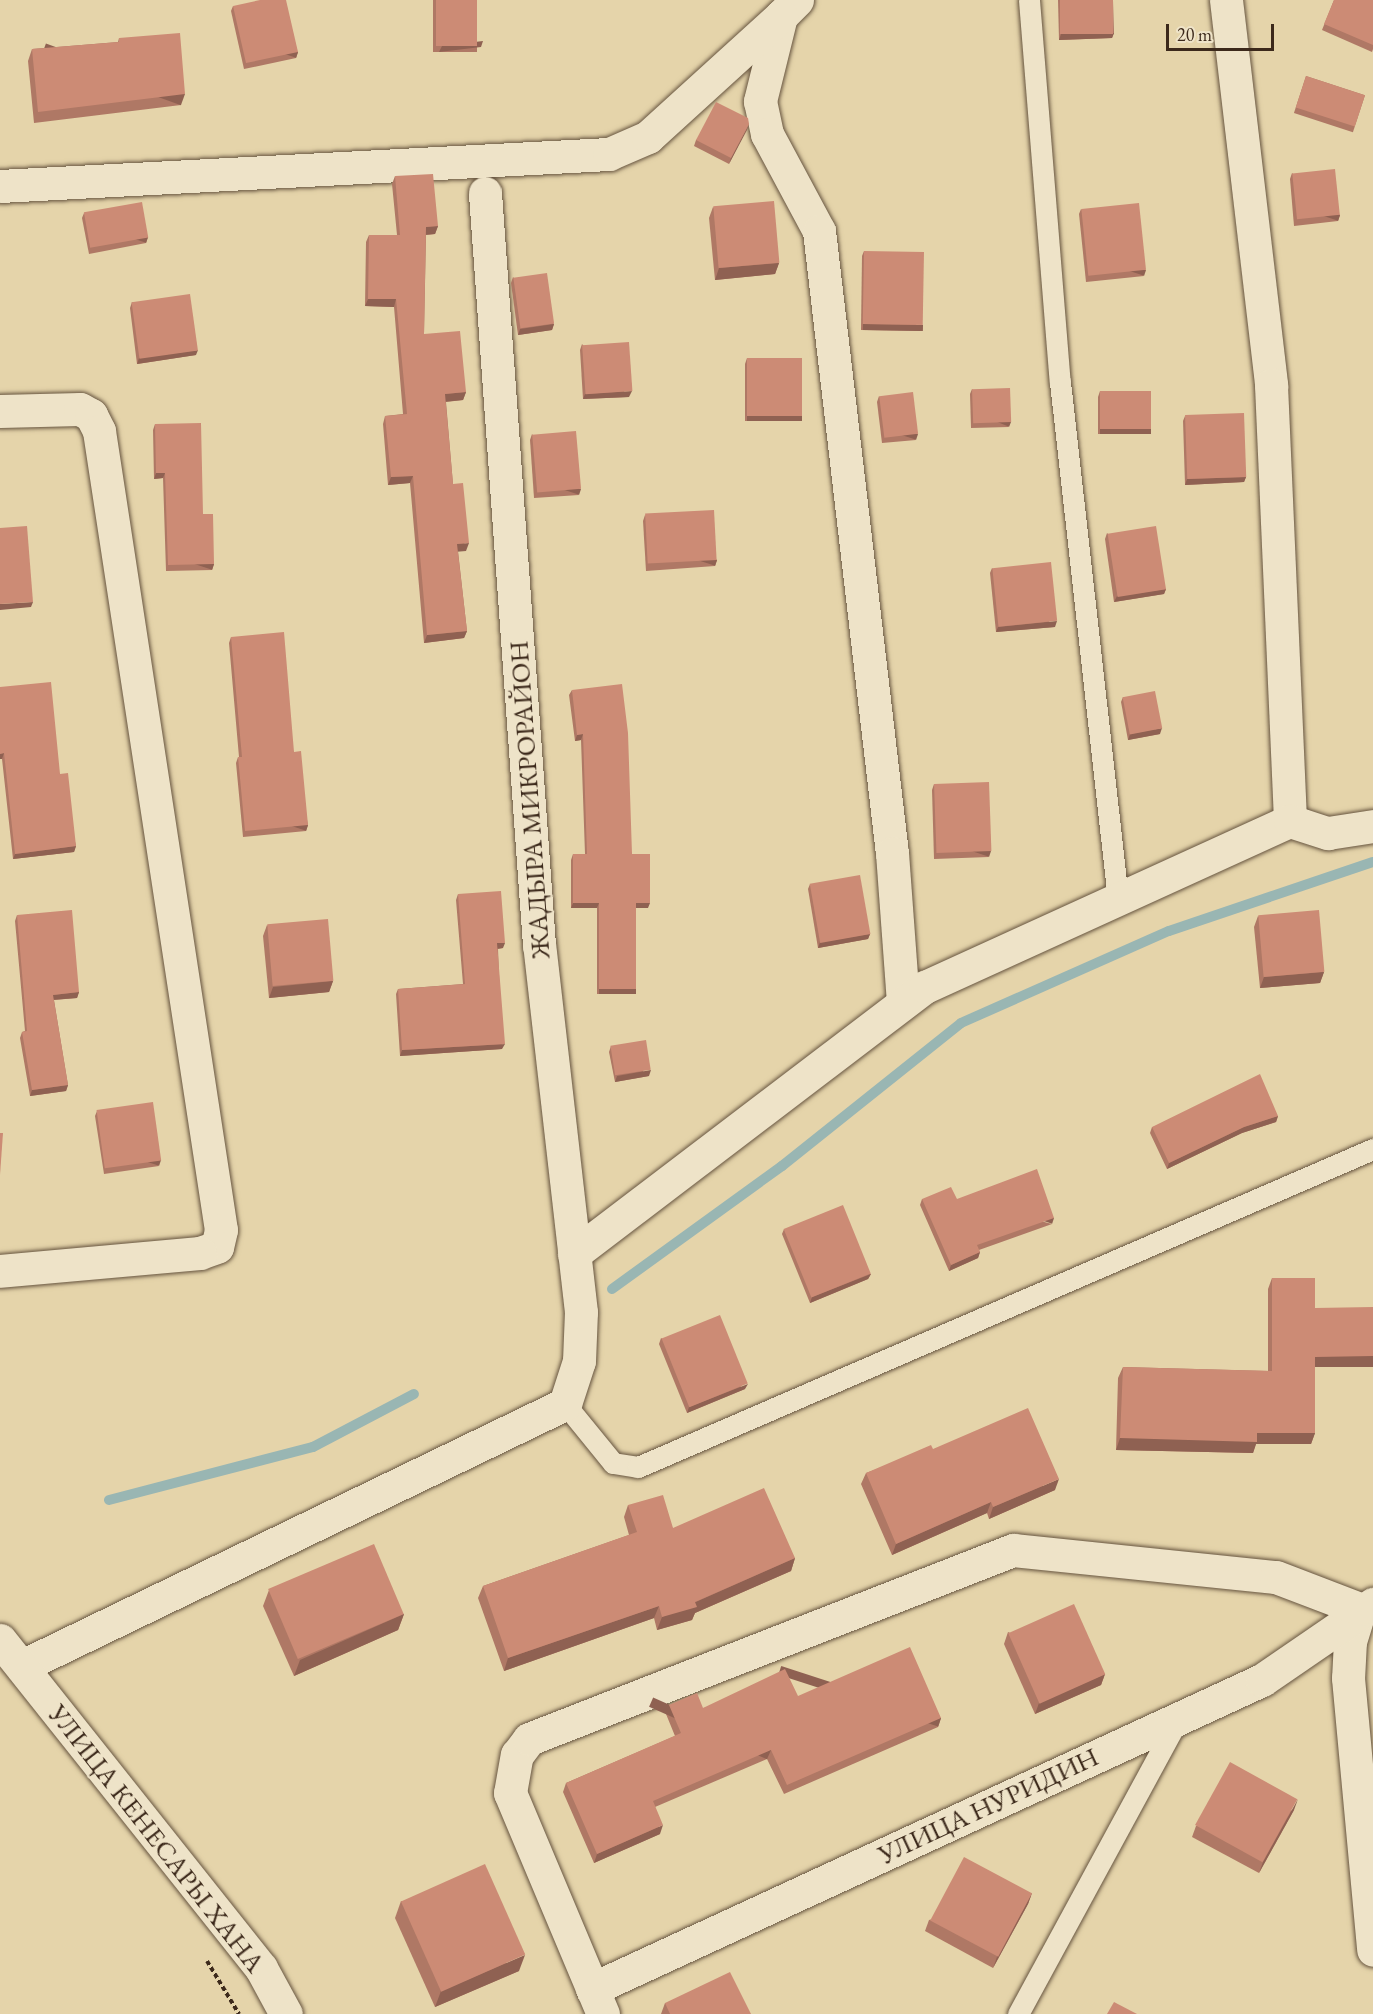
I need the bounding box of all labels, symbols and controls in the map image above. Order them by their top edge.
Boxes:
scale bar [1169,12,1277,50]
text: 20 m [1177,23,1212,46]
street label: ЖАДЫРА МИКРОРАЙОН [502,640,556,960]
street label: УЛИЦА КЕНЕСАРЫ ХАНА [42,1697,272,1979]
street label: УЛИЦА НУРИДИН [873,1740,1103,1870]

